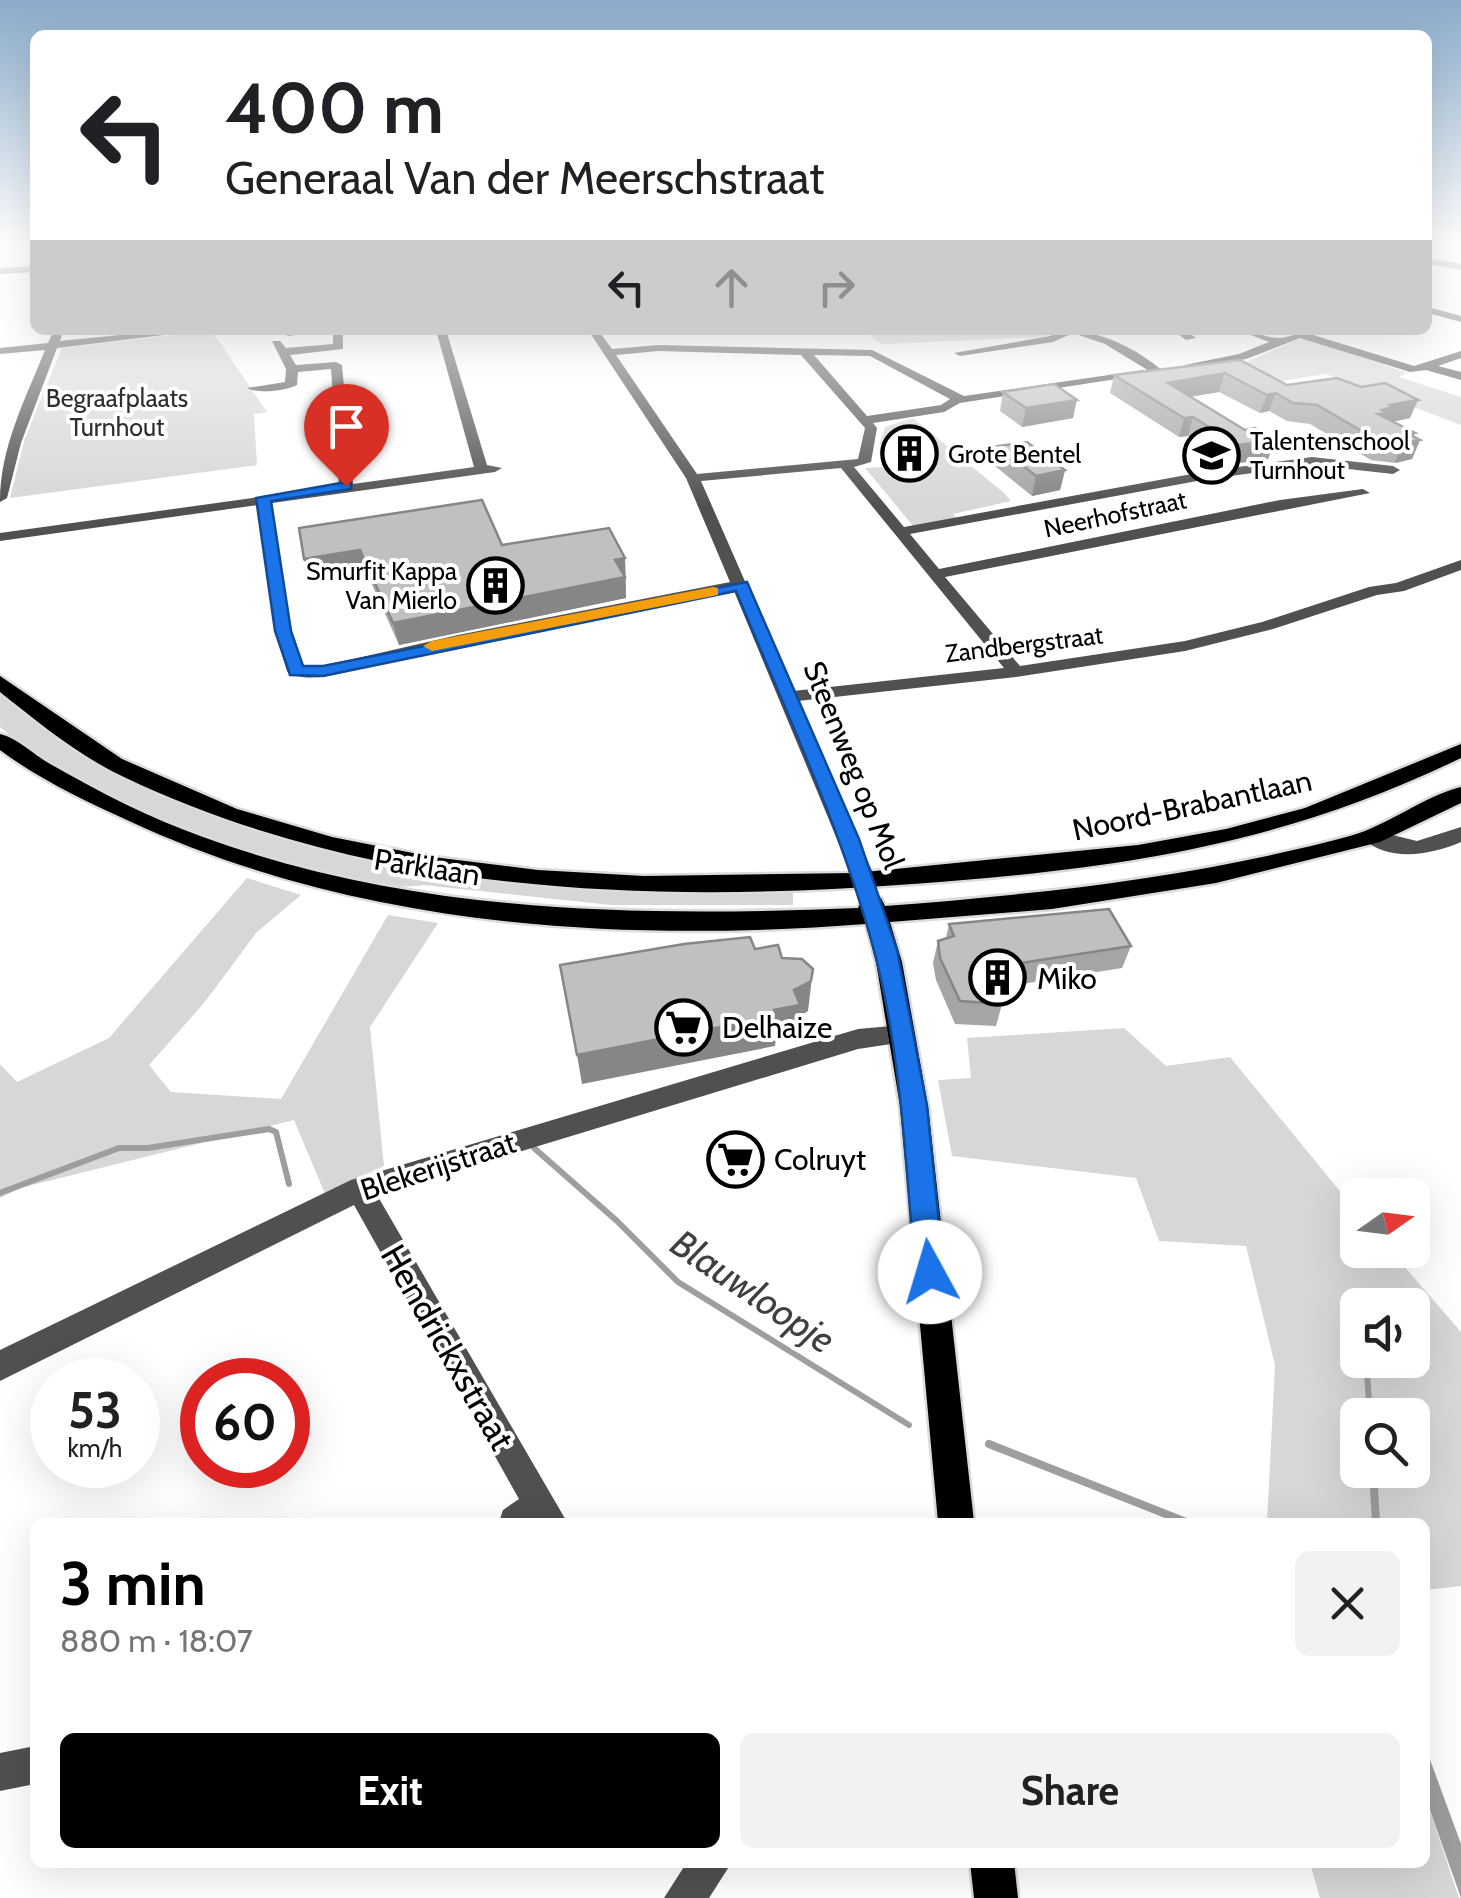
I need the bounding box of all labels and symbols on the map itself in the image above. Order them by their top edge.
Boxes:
park label: Begraafplaats Turnhout [46,383,188,442]
pin [304,384,389,487]
building icon: Grote Bentel [879,424,939,484]
school or university icon: Talentenschool Turnhout [1181,425,1241,485]
place label: Talentenschool Turnhout [1250,426,1410,485]
place label: Grote Bentel [948,439,1081,469]
street label: Neerhofstraat [1041,484,1190,544]
building icon: Smurfit Kappa Van Mierlo [466,555,526,615]
place label: Smurfit Kappa Van Mierlo [306,556,457,615]
street label: Zandbergstraat [943,619,1105,669]
street label: Steenweg op Mol [796,656,912,874]
street label: Noord-Brabantlaan [1069,762,1315,848]
street label: Parklaan [371,840,483,894]
building icon: Miko [968,948,1028,1008]
place label: Miko [1037,960,1097,997]
supermarket icon: Delhaize [653,997,713,1057]
place label: Delhaize [722,1009,832,1046]
street label: Blekerijstraat [356,1124,520,1208]
supermarket icon: Colruyt [705,1129,765,1189]
place label: Colruyt [774,1141,866,1178]
north arrow [1340,1178,1430,1268]
water label: Blauwloopje [662,1219,844,1363]
position arrow [878,1220,982,1324]
street label: Hendrickxstraat [372,1237,524,1457]
speed limit sign: 60 [180,1358,310,1488]

